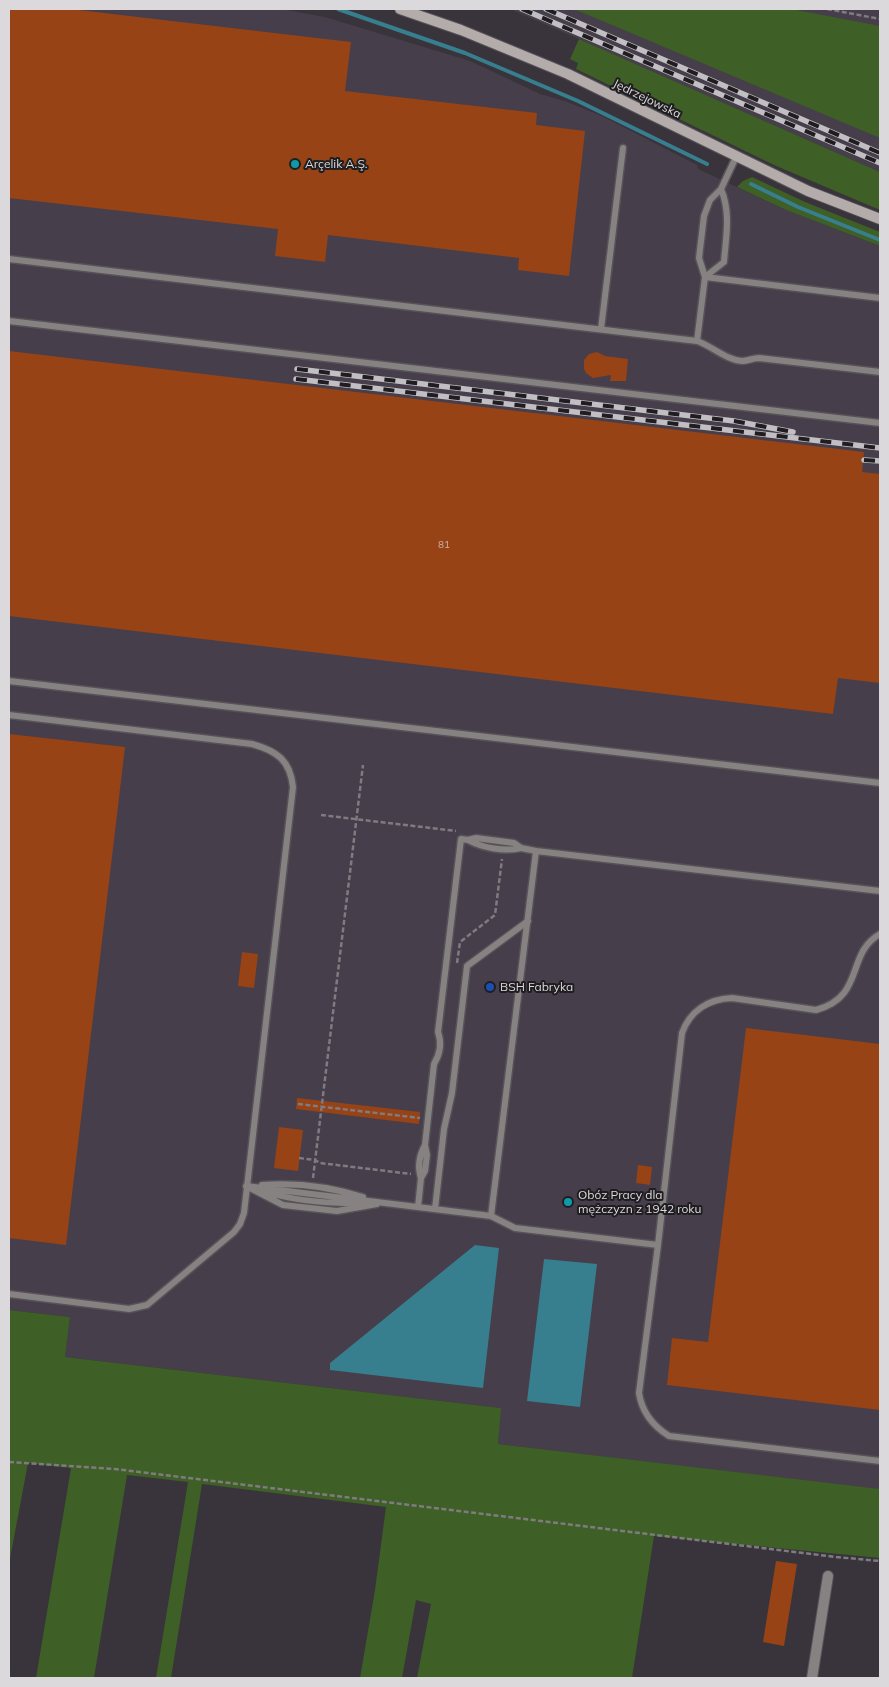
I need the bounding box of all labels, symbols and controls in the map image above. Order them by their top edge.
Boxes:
street label: Jędrzejowska [611,76,683,122]
place label: Arçelik A.Ş. [305,157,367,171]
marker: Arçelik A.Ş. [289,158,301,170]
house number: 81 [438,539,450,551]
place label: BSH Fabryka [500,980,573,994]
marker: BSH Fabryka [484,981,496,993]
place label: Obóz Pracy dla mężczyzn z 1942 roku [578,1188,701,1216]
marker: Obóz Pracy dla mężczyzn z 1942 roku [562,1196,574,1208]

